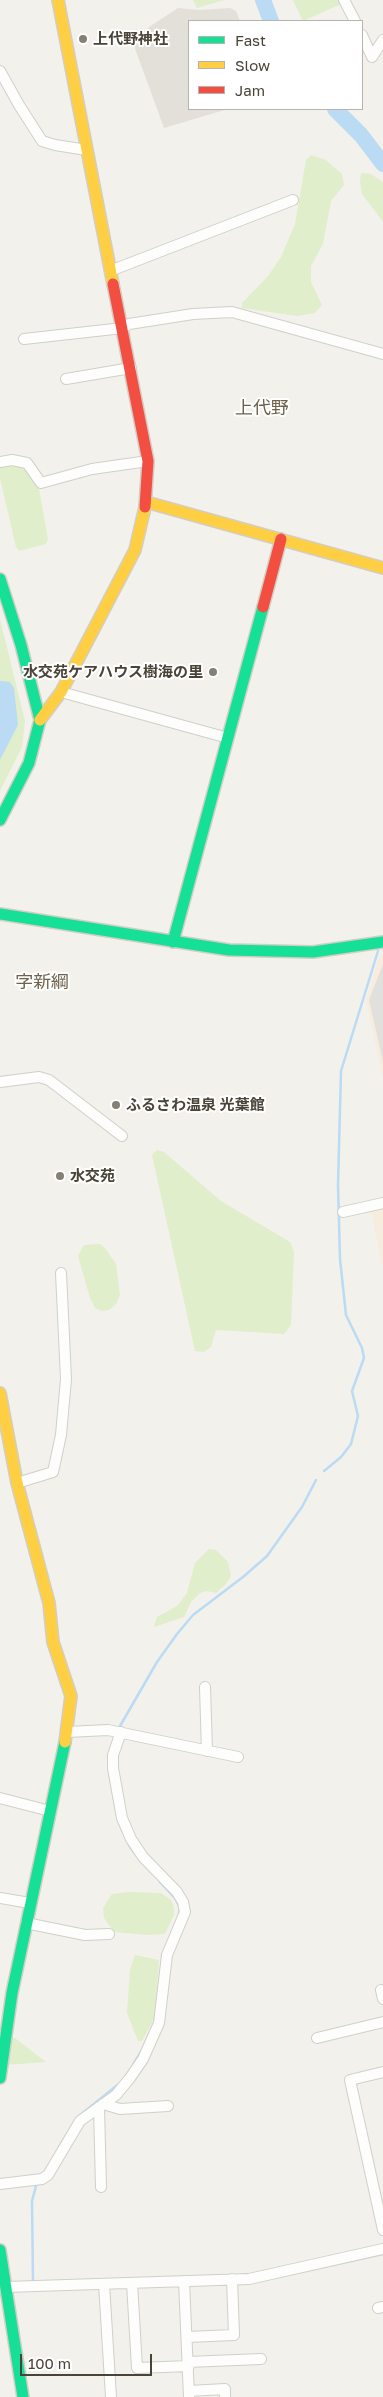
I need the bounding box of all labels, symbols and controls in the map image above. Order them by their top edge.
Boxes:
legend [188,20,363,110]
place label: 上代野神社 [93,30,168,48]
text: Fast [235,31,266,49]
marker: 上代野神社 [77,33,89,45]
text: Slow [235,56,270,74]
text: Jam [235,81,265,99]
district label: 上代野 [235,397,289,419]
place label: 水交苑ケアハウス樹海の里 [23,663,203,681]
marker: 水交苑ケアハウス樹海の里 [207,666,219,678]
district label: 字新綱 [15,971,69,993]
place label: ふるさわ温泉 光葉館 [126,1096,265,1114]
marker: ふるさわ温泉 光葉館 [110,1099,122,1111]
place label: 水交苑 [70,1167,115,1185]
marker: 水交苑 [54,1170,66,1182]
scale bar [22,2344,155,2376]
text: 100 m [28,2354,71,2372]

